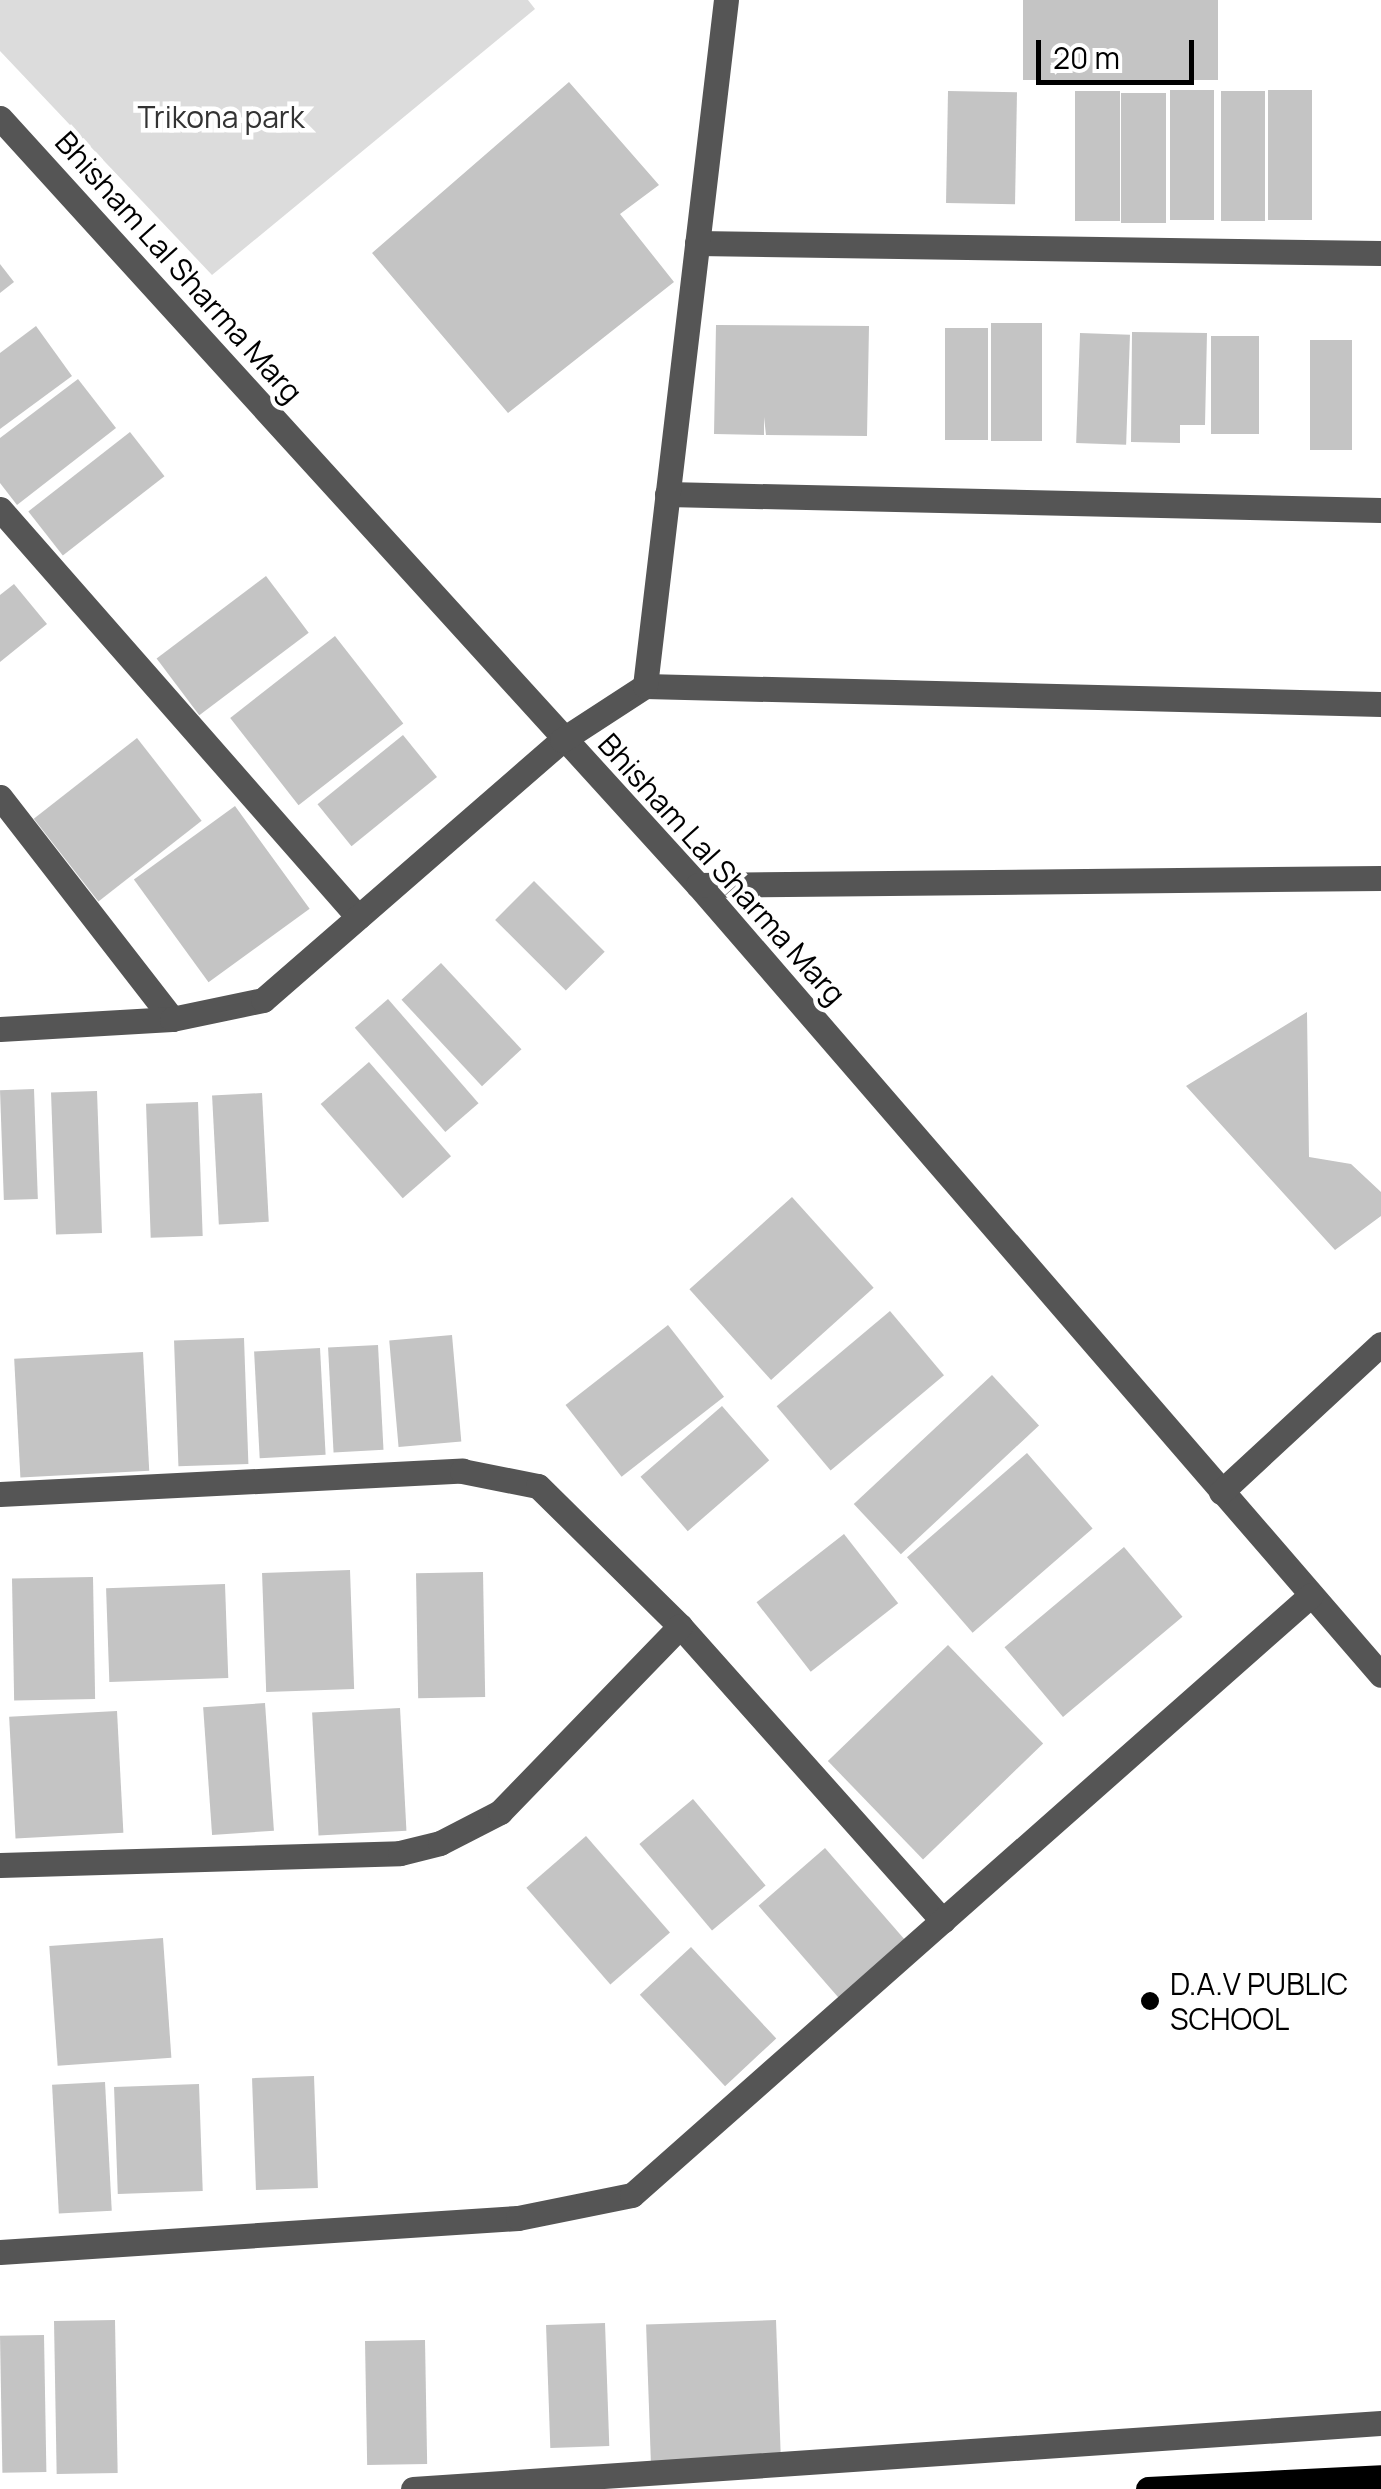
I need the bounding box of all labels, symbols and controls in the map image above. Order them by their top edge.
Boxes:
scale bar [1041,20,1198,82]
text: 20 m [1053,37,1120,78]
park label: Trikona park [137,99,305,135]
street label: Bhisham Lal Sharma Marg [48,124,310,410]
street label: Bhisham Lal Sharma Marg [591,726,853,1012]
place label: D.A.V PUBLIC SCHOOL [1170,1966,1348,2036]
marker: D.A.V PUBLIC SCHOOL [1139,1990,1161,2012]

